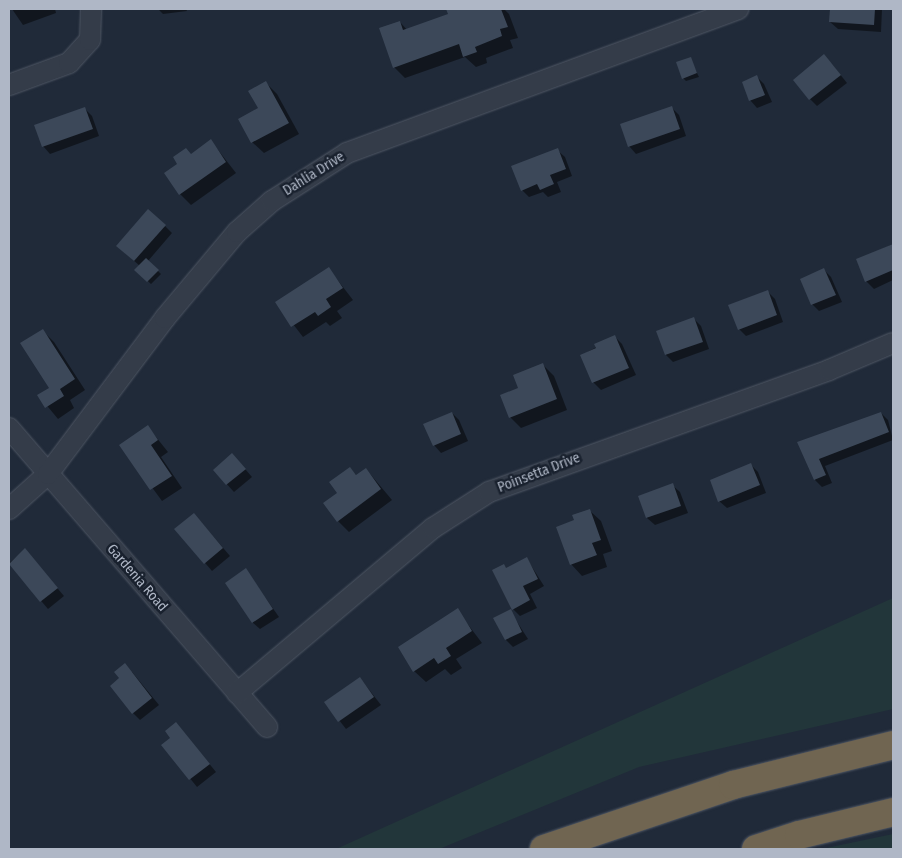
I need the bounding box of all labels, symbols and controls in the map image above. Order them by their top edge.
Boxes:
street label: Dahlia Drive [280,149,348,199]
street label: Poinsetta Drive [495,450,583,496]
street label: Gardenia Road [103,541,171,615]

